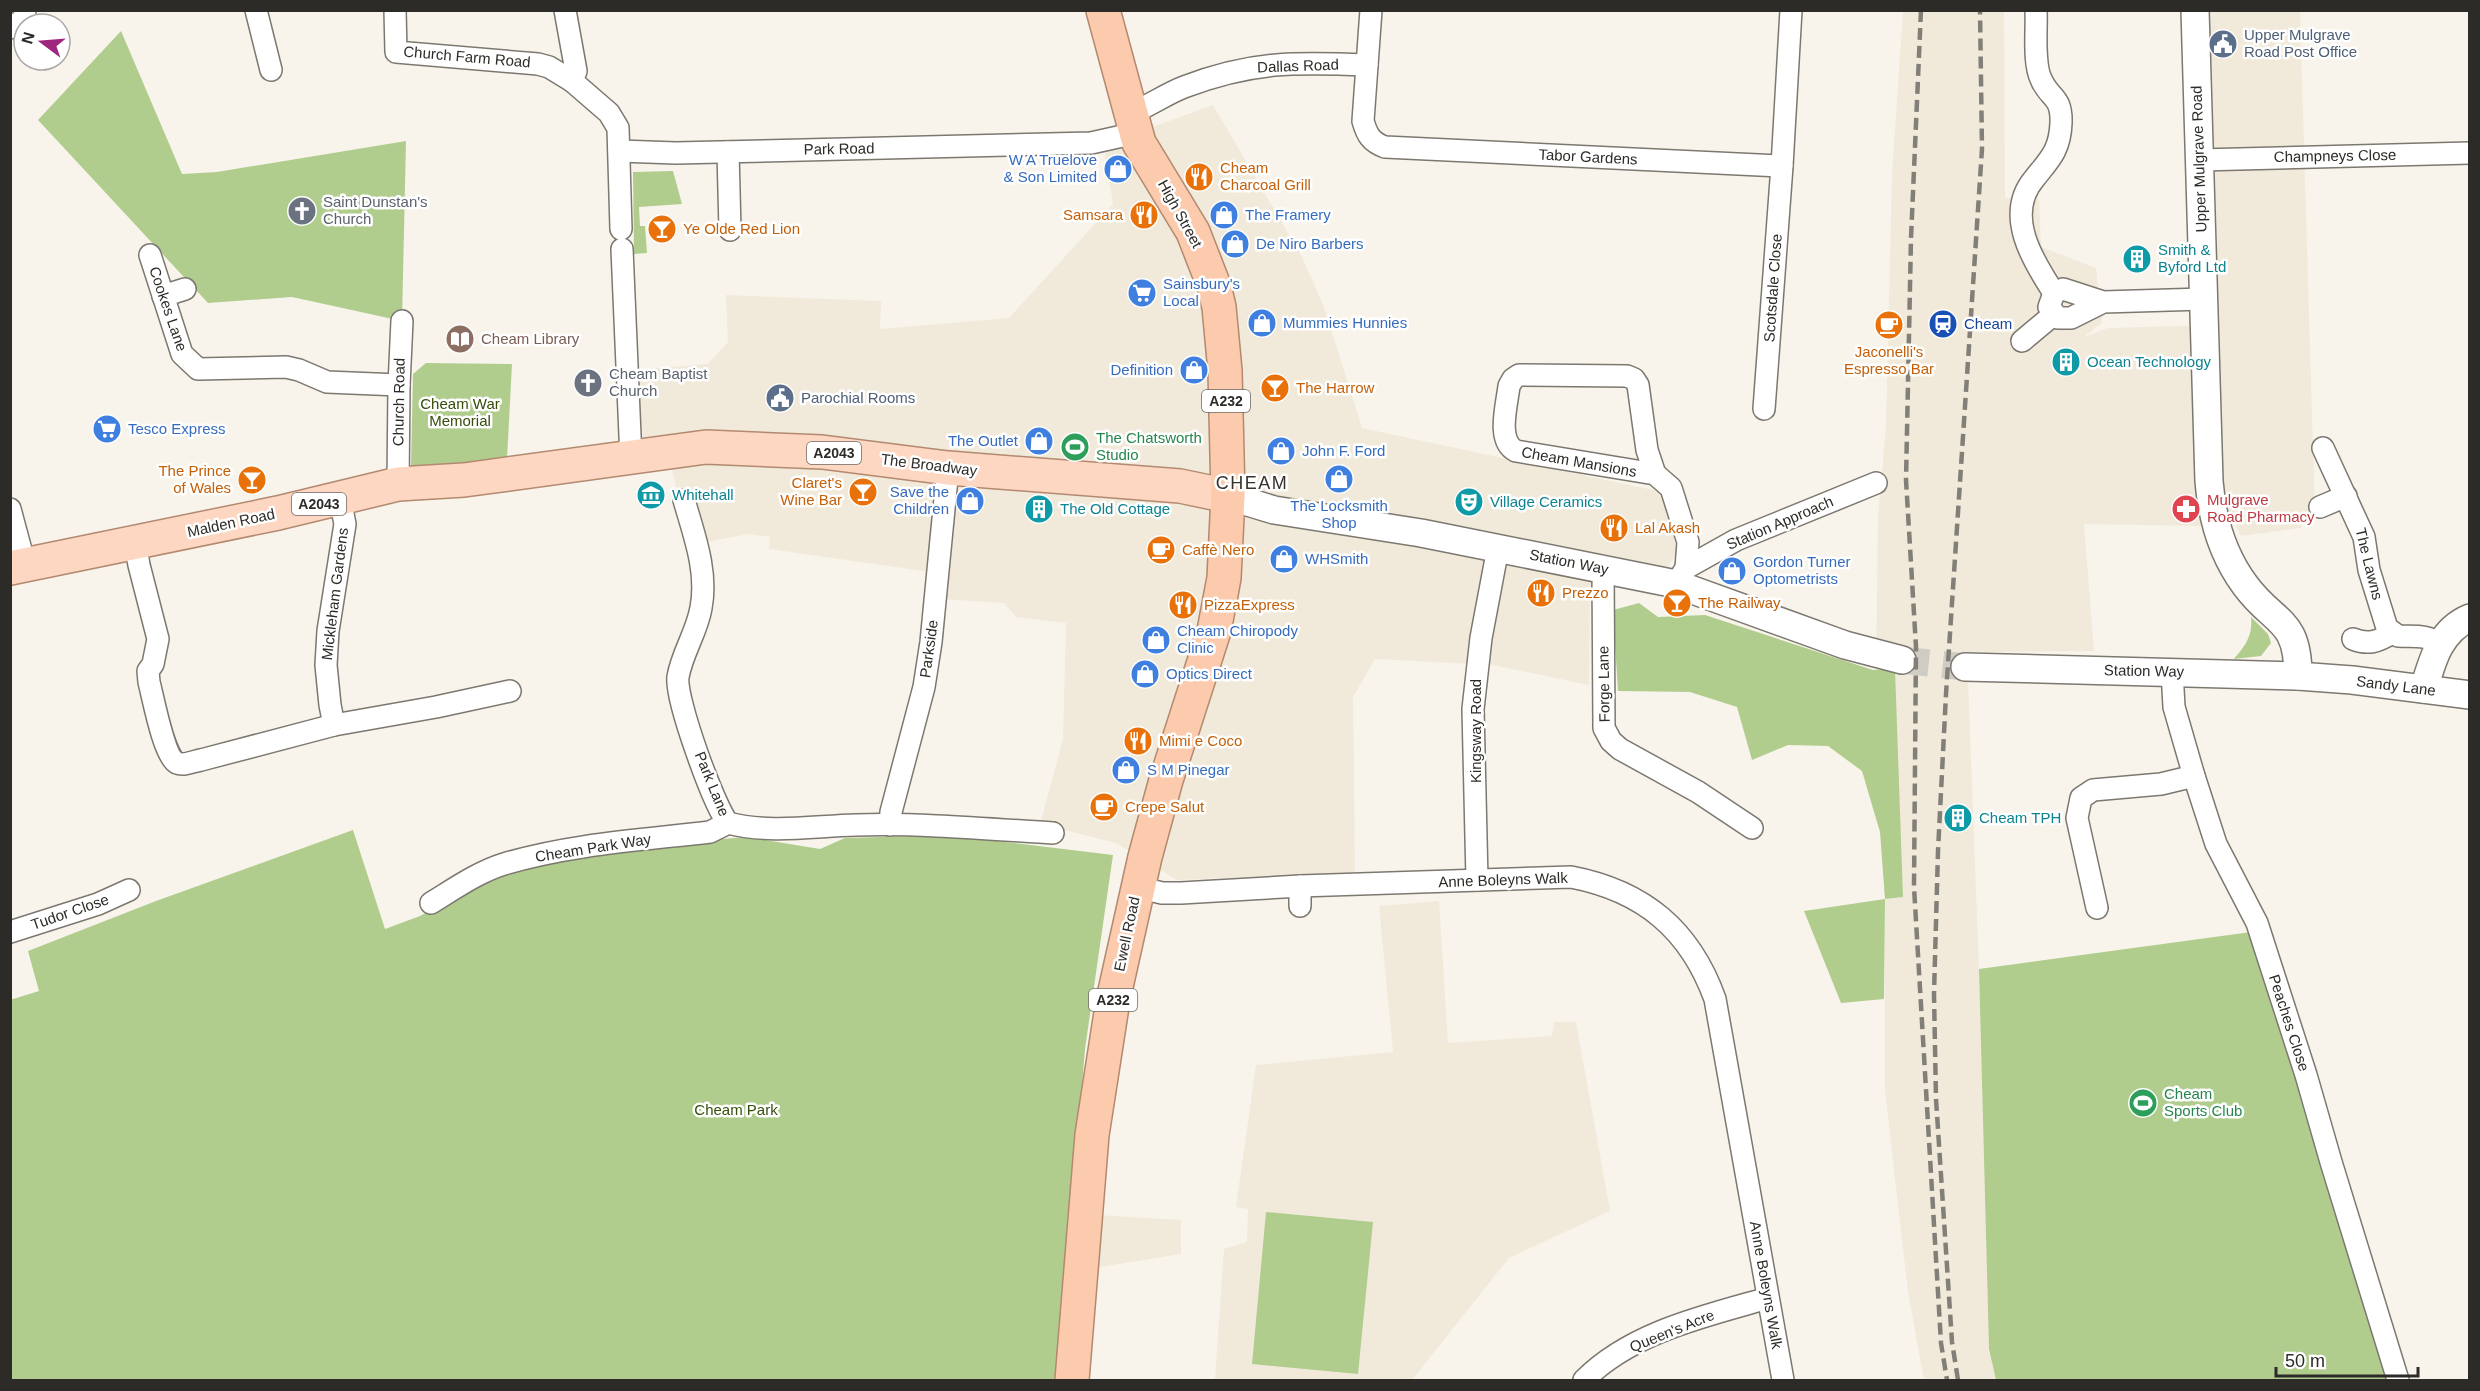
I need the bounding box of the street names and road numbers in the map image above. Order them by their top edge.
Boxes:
street label: Church Farm Road [403,42,531,71]
street label: Dallas Road [1257,56,1339,75]
street label: Upper Mulgrave Road [2187,85,2210,233]
street label: Park Road [803,139,875,158]
street label: Tabor Gardens [1538,145,1638,168]
street label: Champneys Close [2274,146,2396,165]
street label: High Street [1155,177,1206,251]
street label: Scotsdale Close [1760,233,1785,343]
street label: Cookes Lane [146,264,191,353]
street label: Church Road [389,358,408,446]
road number: A232 [1202,390,1250,412]
road number: A2043 [807,442,861,464]
street label: Cheam Mansions [1520,443,1638,480]
street label: The Broadway [880,450,979,479]
street label: Station Approach [1724,492,1836,553]
road number: A2043 [292,493,346,515]
street label: Malden Road [185,505,276,540]
street label: The Lawns [2352,526,2387,602]
street label: Mickleham Gardens [318,527,351,661]
street label: Station Way [1528,546,1611,578]
street label: Parkside [916,619,941,679]
street label: Forge Lane [1594,645,1613,723]
street label: Station Way [2104,661,2185,680]
street label: Sandy Lane [2355,672,2437,699]
street label: Kingsway Road [1467,679,1484,783]
street label: Park Lane [692,749,733,819]
street label: Cheam Park Way [534,830,653,865]
street label: Anne Boleyns Walk [1438,869,1568,890]
street label: Tudor Close [29,890,111,933]
street label: Ewell Road [1110,895,1143,973]
street label: Peaches Close [2266,972,2313,1073]
road number: A232 [1089,989,1137,1011]
street label: Anne Boleyns Walk [1747,1220,1786,1351]
street label: Queen's Acre [1627,1306,1717,1355]

